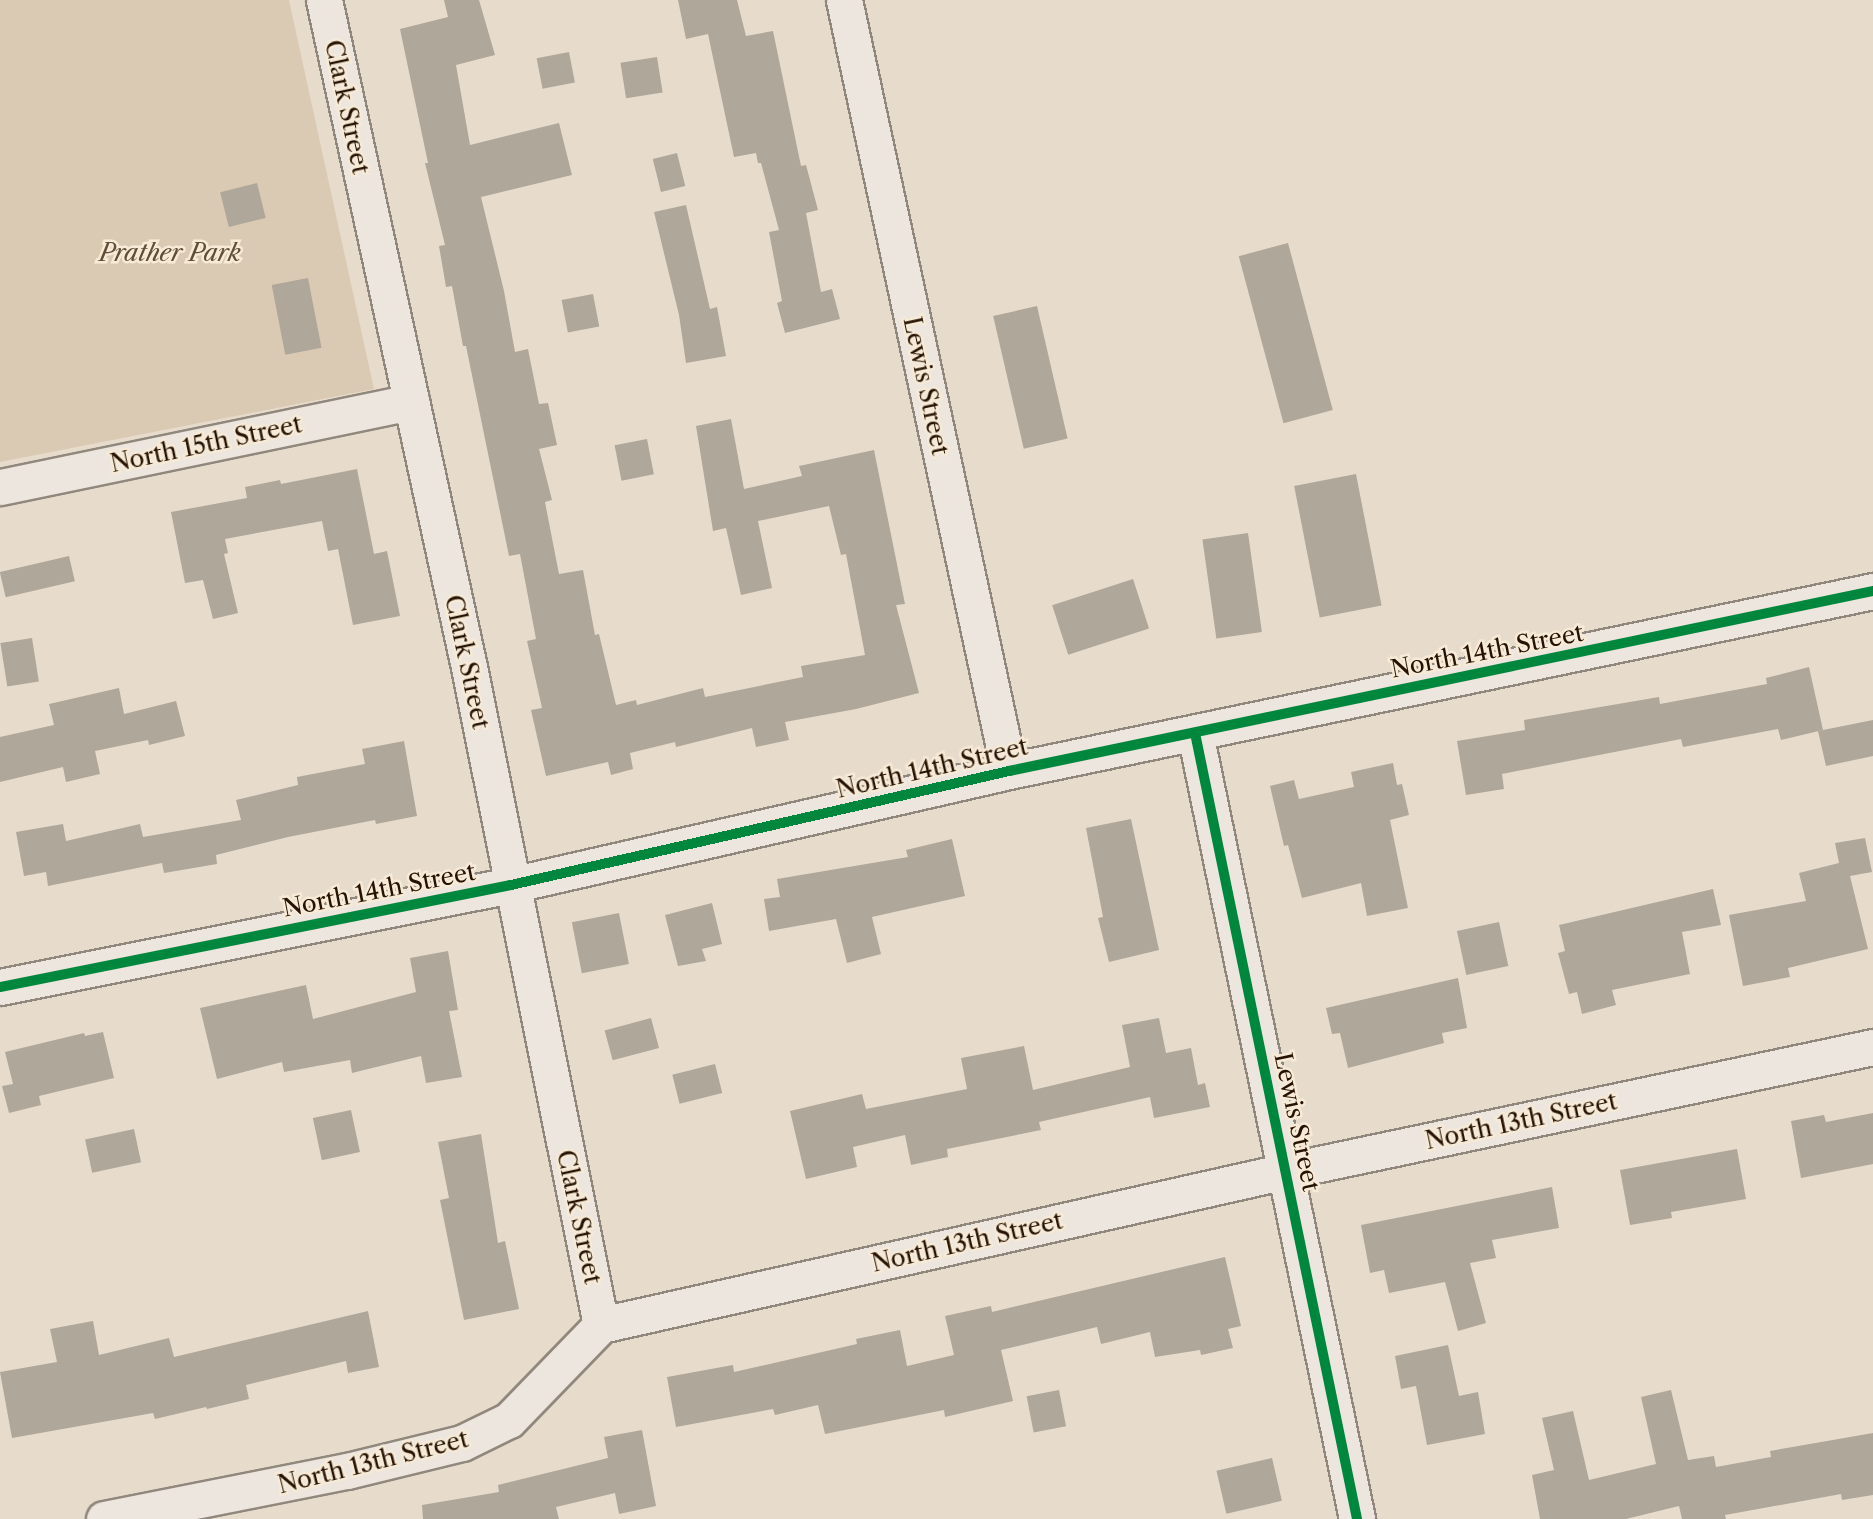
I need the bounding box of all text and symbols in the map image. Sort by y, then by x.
street label: Clark Street [319,37,375,177]
park label: Prather Park [99,239,241,267]
street label: Lewis Street [897,314,955,458]
street label: North 15th Street [108,410,304,478]
street label: Clark Street [439,592,495,732]
street label: North 14th Street [1388,618,1586,684]
street label: North 14th Street [833,732,1031,804]
street label: North 14th Street [280,857,478,923]
street label: Lewis Street [1268,1050,1326,1194]
street label: North 13th Street [1423,1087,1619,1155]
street label: Clark Street [551,1147,607,1287]
street label: North 13th Street [869,1206,1065,1278]
street label: North 13th Street [275,1424,471,1500]

